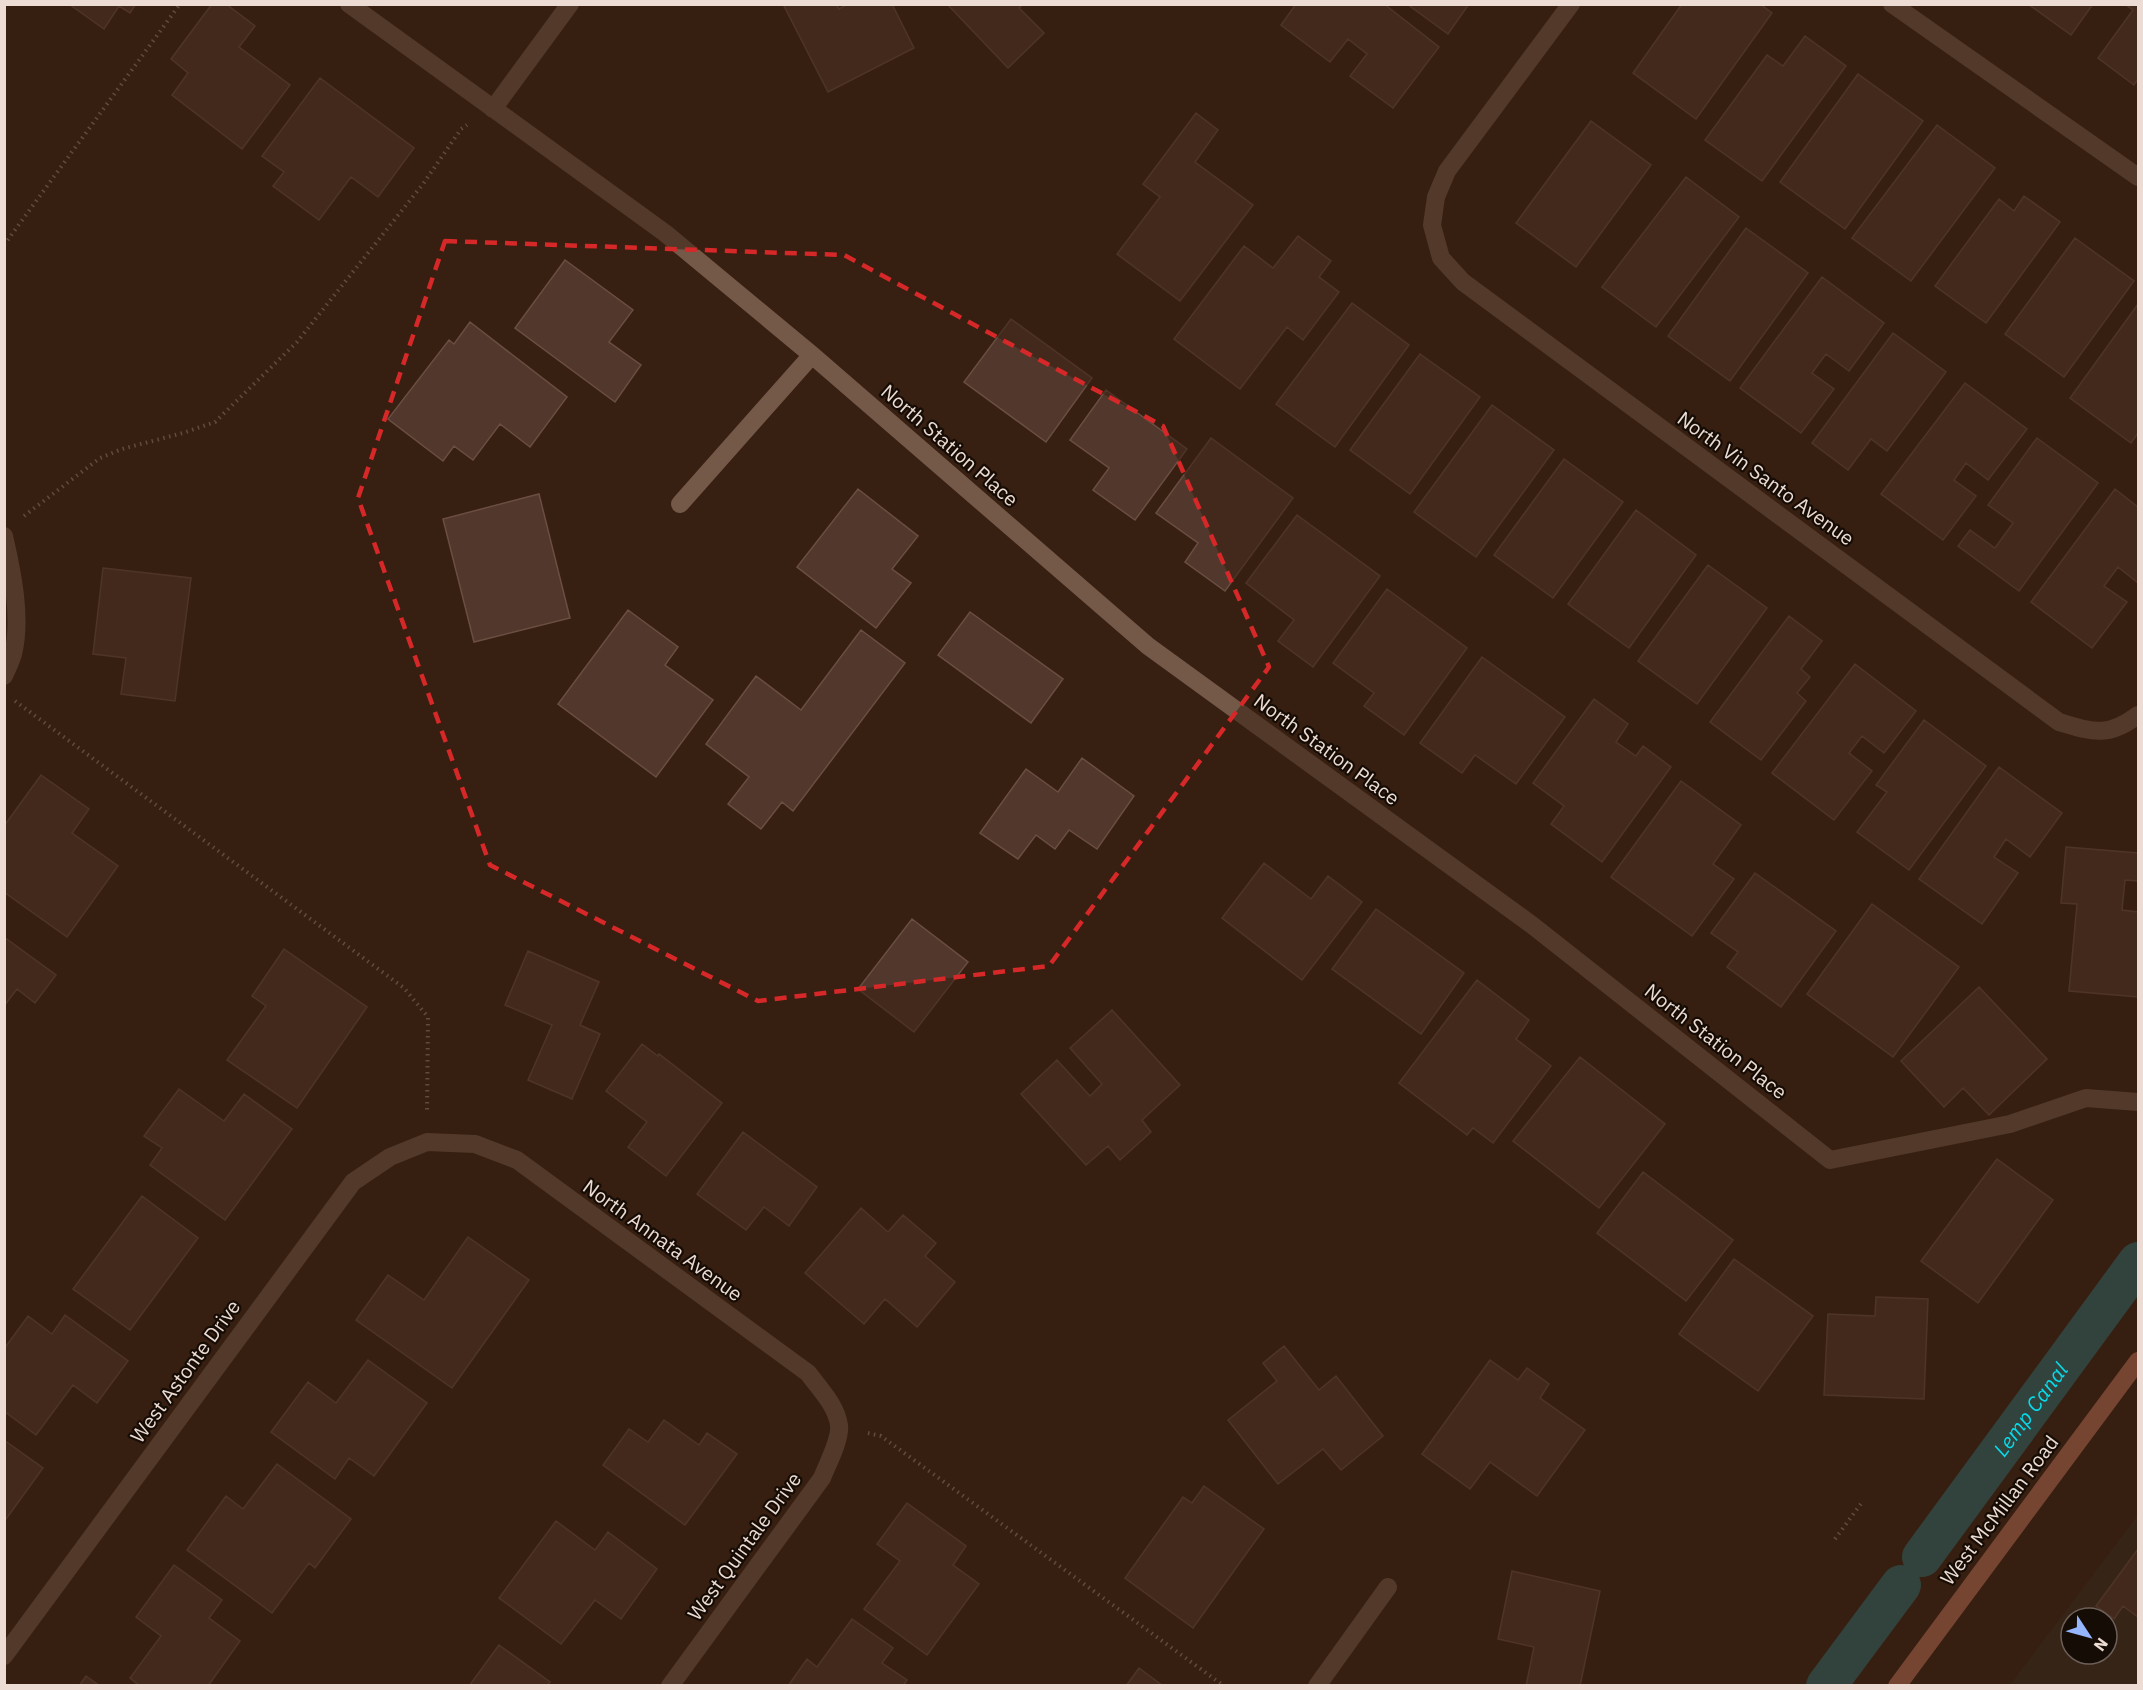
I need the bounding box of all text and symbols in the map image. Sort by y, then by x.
street label: North Station Place [876,378,1024,512]
street label: North Vin Santo Avenue [1672,405,1860,551]
street label: North Station Place [1249,687,1405,811]
street label: North Station Place [1639,977,1793,1105]
street label: North Annata Avenue [578,1173,748,1307]
street label: West Astonte Drive [124,1294,246,1448]
water label: Lemp Canal [1986,1356,2074,1462]
street label: West McMillan Road [1934,1430,2064,1590]
street label: West Quintale Drive [681,1466,807,1626]
north arrow [2059,1606,2119,1666]
text: N [2090,1634,2113,1655]

